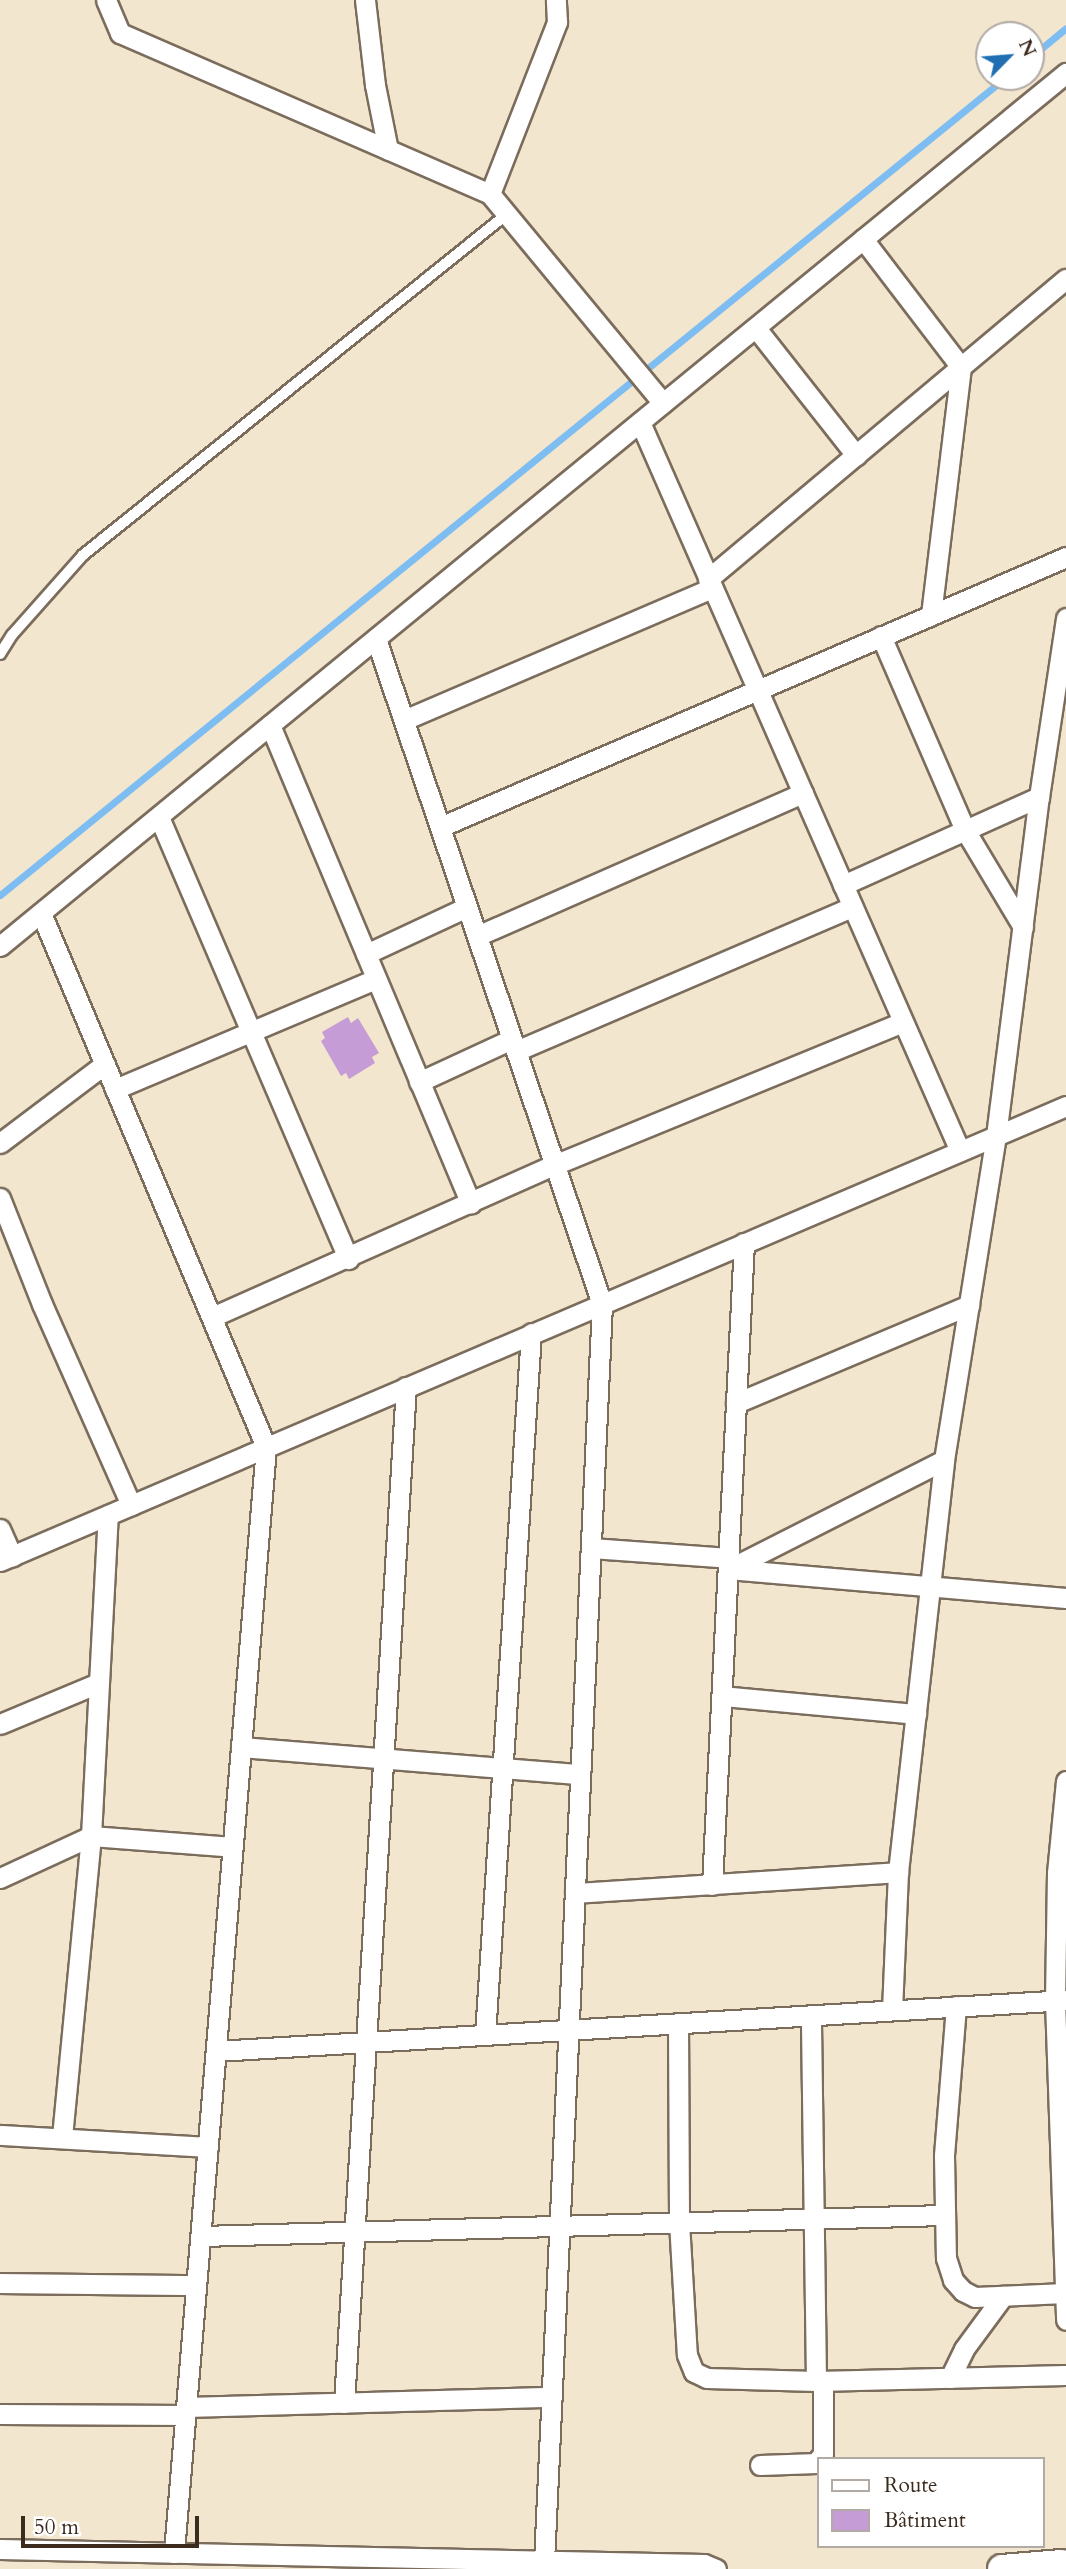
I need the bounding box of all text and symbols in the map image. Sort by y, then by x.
north arrow [975,21,1045,91]
text: N [1012,35,1042,61]
legend [818,2457,1045,2548]
text: Route [884,2471,938,2500]
scale bar [24,2502,203,2546]
text: Bâtiment [884,2506,966,2535]
text: 50 m [34,2513,79,2542]

